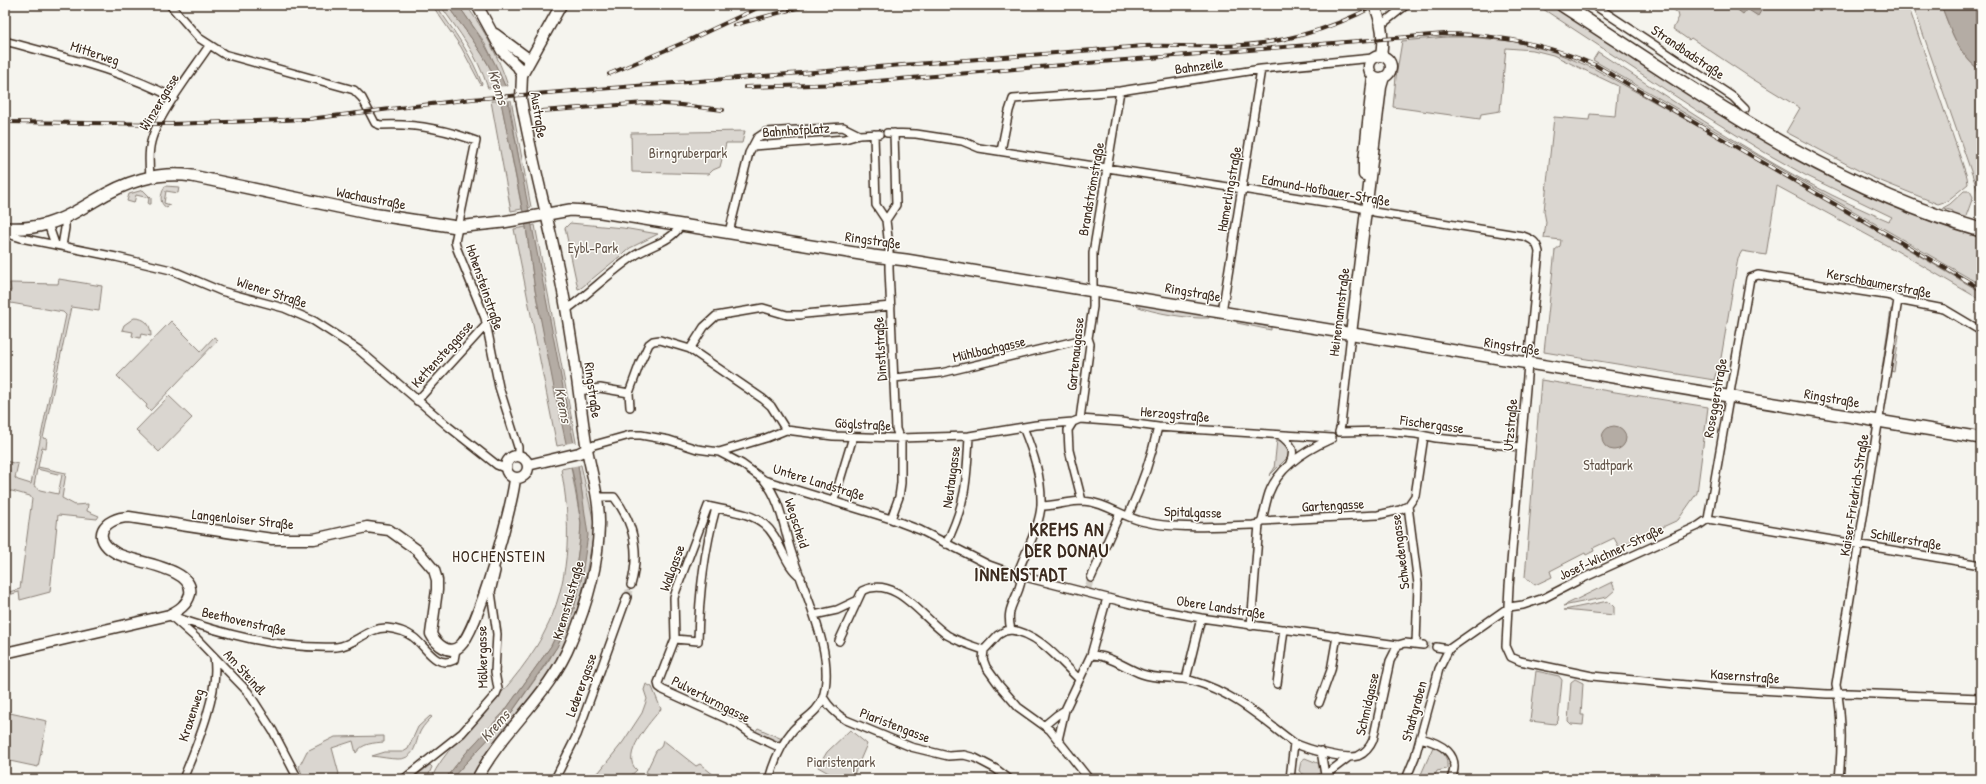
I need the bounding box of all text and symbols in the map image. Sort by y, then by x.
street label: Strandbadstraße [1647,20,1729,84]
street label: Mitterweg [68,36,122,70]
street label: Bahnzeile [1173,53,1225,78]
water label: Krems [483,67,514,108]
street label: Winzergasse [134,69,184,134]
street label: Austraße [525,90,553,140]
street label: Bahnhofplatz [762,118,830,142]
street label: Brandströmstraße [1073,140,1109,237]
park label: Birngruberpark [649,143,727,163]
street label: Hamerlingstraße [1212,145,1246,233]
street label: Edmund-Hofbauer-Straße [1260,169,1392,211]
street label: Wachaustraße [334,181,408,215]
street label: Ringstraße [844,226,903,254]
park label: Eybl-Park [568,238,619,258]
street label: Hohensteinstraße [461,242,509,333]
street label: Kerschbaumerstraße [1825,263,1934,303]
street label: Heinemannstraße [1324,266,1354,357]
street label: Wiener Straße [234,271,310,313]
street label: Ringstraße [1164,277,1223,307]
street label: Kettensteggasse [406,316,478,392]
street label: Dinstlstraße [868,316,892,382]
street label: Gartenaugasse [1061,316,1089,392]
street label: Mühlbachgasse [951,331,1028,367]
street label: Ringstraße [1483,332,1542,360]
street label: Roseggerstraße [1698,356,1732,439]
street label: Ringstraße [579,361,607,420]
street label: Ringstraße [1803,383,1862,413]
water label: Krems [550,385,577,426]
street label: Utzstraße [1498,398,1522,452]
street label: Herzogstraße [1140,401,1211,427]
street label: Fischergasse [1398,409,1466,438]
street label: Göglstraße [834,413,892,435]
street label: Kaiser-Friedrich-Straße [1834,432,1874,557]
street label: Neutaugasse [937,444,965,509]
park label: Stadtpark [1583,455,1633,475]
street label: Untere Landstraße [771,459,868,506]
street label: Gartengasse [1301,493,1365,517]
street label: Wegscheid [780,496,815,551]
street label: Spitalgasse [1164,501,1223,523]
street label: Langenloiser Straße [191,504,295,534]
street label: Schwedengasse [1385,513,1415,591]
district label: KREMS AN DER DONAU [1025,517,1109,563]
street label: Josef-Wichner-Straße [1555,519,1667,585]
street label: Schillerstraße [1869,523,1944,555]
street label: Wallgasse [654,542,690,594]
district label: HOCHENSTEIN [452,545,546,567]
street label: Kremstalstraße [547,558,589,642]
district label: INNENSTADT [974,562,1068,587]
street label: Obere Landstraße [1175,590,1267,624]
street label: Beethovenstraße [200,602,289,641]
street label: Mölkergasse [471,625,493,688]
street label: Am Steindl [220,645,271,699]
street label: Lederergasse [560,650,602,720]
street label: Kasernstraße [1710,664,1781,688]
street label: Schmidgasse [1350,670,1384,737]
street label: Pulverturmgasse [668,671,754,728]
street label: Stadtgraben [1396,679,1432,743]
street label: Kraxenweg [173,686,209,744]
street label: Piaristengasse [857,702,934,748]
water label: Krems [475,704,515,746]
park label: Piaristenpark [807,752,876,772]

